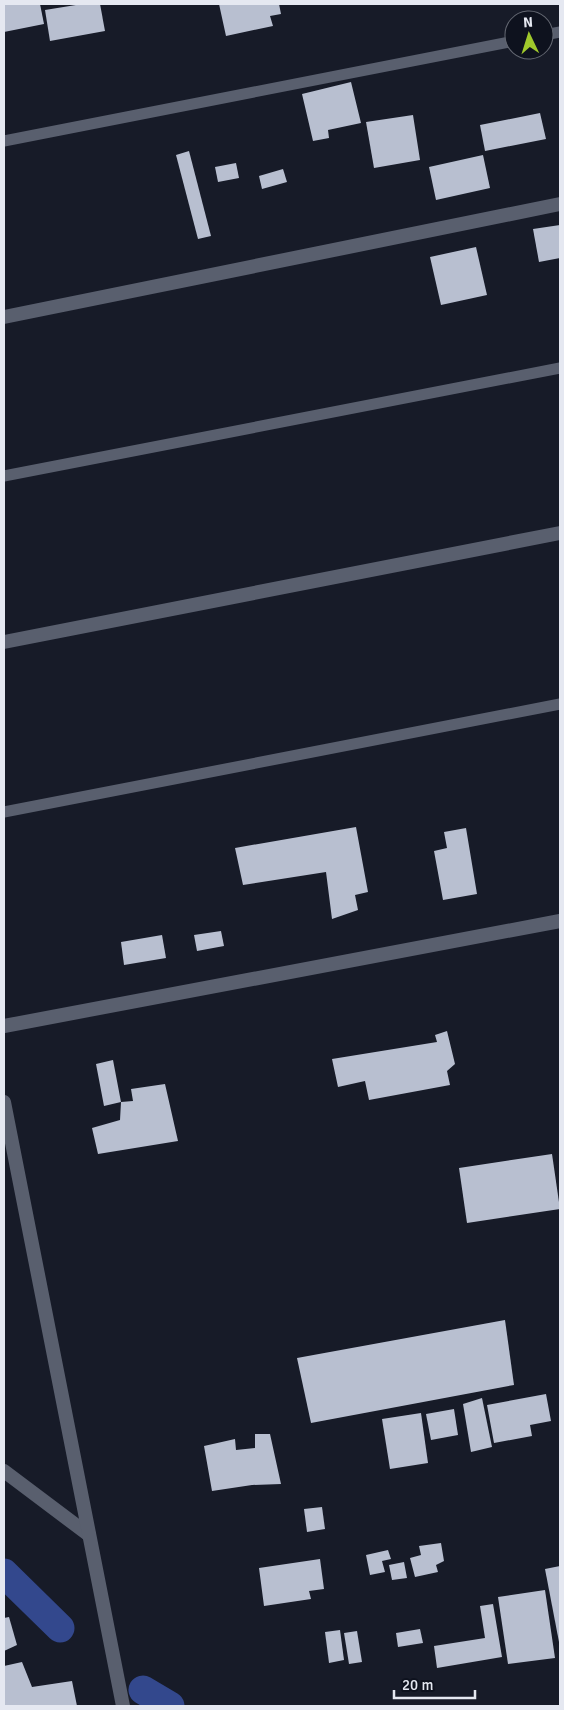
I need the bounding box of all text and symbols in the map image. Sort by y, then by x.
north arrow [504,10,554,60]
text: N [523,14,534,31]
scale bar [394,1668,475,1700]
text: 20 m [402,1676,433,1694]

